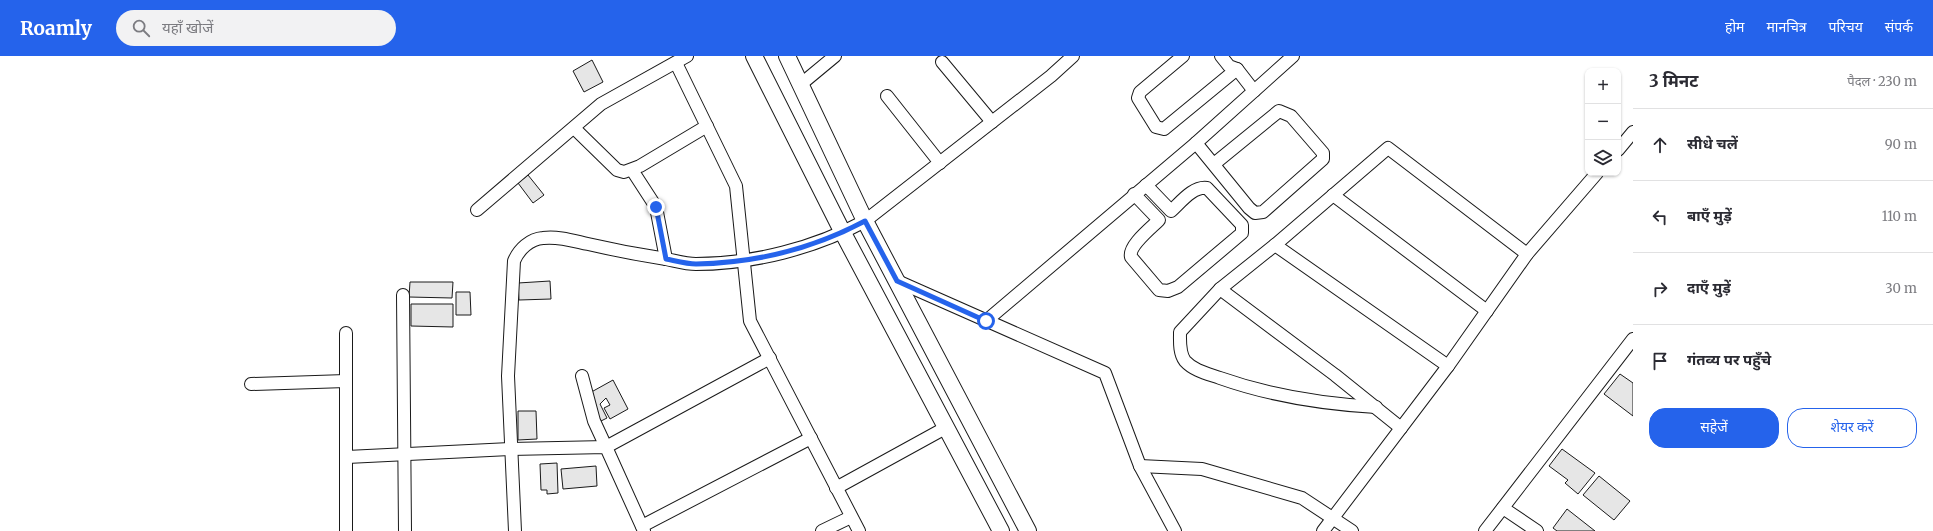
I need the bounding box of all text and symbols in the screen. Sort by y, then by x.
search box [116,10,396,46]
text: Roamly [20,16,92,40]
icon: search [130,17,152,39]
text: यहाँ खोजें [162,18,213,37]
text: होम [1725,18,1744,36]
text: मानचित्र [1766,18,1807,36]
text: परिचय [1829,18,1863,36]
text: संपर्क [1885,18,1913,36]
map controls [1585,68,1621,176]
button: + [1585,68,1621,104]
text: 3 मिनट [1649,70,1698,92]
text: पैदल · 230 m [1847,73,1917,90]
button: − [1585,104,1621,140]
icon: ahead [1649,134,1671,156]
text: सीधे चलें [1687,134,1738,153]
text: 90 m [1885,136,1917,153]
button: layers [1585,140,1621,176]
route end [647,198,665,216]
icon: left [1649,206,1671,228]
text: बाएँ मुड़ें [1687,206,1732,225]
text: 110 m [1882,208,1917,225]
icon: right [1649,278,1671,300]
text: दाएँ मुड़ें [1687,278,1731,297]
text: 30 m [1885,280,1917,297]
route start [977,312,995,330]
icon: arrive [1649,350,1671,372]
text: गंतव्य पर पहुँचे [1687,350,1771,369]
button: सहेजें [1649,408,1779,448]
button: शेयर करें [1787,408,1917,448]

